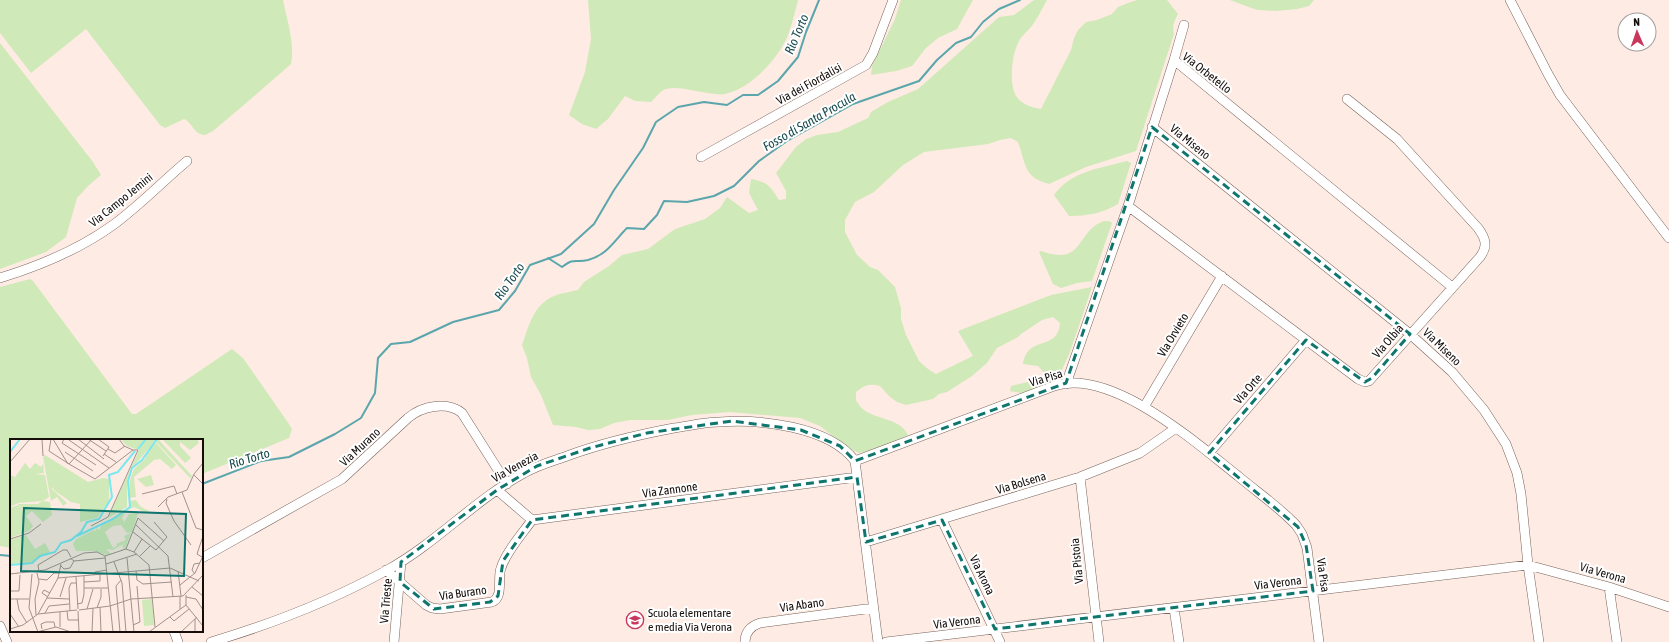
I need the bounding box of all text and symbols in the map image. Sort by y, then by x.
water label: Rio Torto [781,12,812,56]
north arrow [1617,12,1657,52]
text: N [1633,16,1640,28]
street label: Via Orbetello [1180,50,1235,97]
street label: Via dei Fiordalisi [774,60,844,108]
water label: Fosso di Santa Procula [760,89,858,154]
street label: Via Miseno [1167,122,1213,163]
street label: Via Campo Jemini [86,170,156,230]
water label: Rio Torto [491,260,528,303]
street label: Via Orvieto [1154,310,1192,359]
street label: Via Olbia [1370,321,1406,361]
street label: Via Miseno [1420,325,1464,369]
street label: Via Pisa [1028,366,1064,390]
street label: Via Orte [1231,371,1265,407]
street label: Via Murano [337,425,383,469]
inset map [10,439,203,632]
water label: Rio Torto [227,445,271,472]
street label: Via Venezia [489,449,541,485]
street label: Via Bolsena [994,469,1048,497]
street label: Via Zannone [642,479,698,501]
street label: Via Pistoia [1068,537,1086,585]
street label: Via Arona [966,553,998,597]
street label: Via Pisa [1314,557,1332,593]
street label: Via Verona [1578,560,1628,586]
street label: Via Verona [1254,573,1302,593]
street label: Via Trieste [377,578,395,624]
street label: Via Burano [438,583,488,603]
street label: Via Abano [779,595,825,615]
place label: Scuola elementare e media Via Verona [648,606,732,634]
school or university icon: Scuola elementare e media Via Verona [625,610,645,630]
street label: Via Verona [933,612,981,632]

